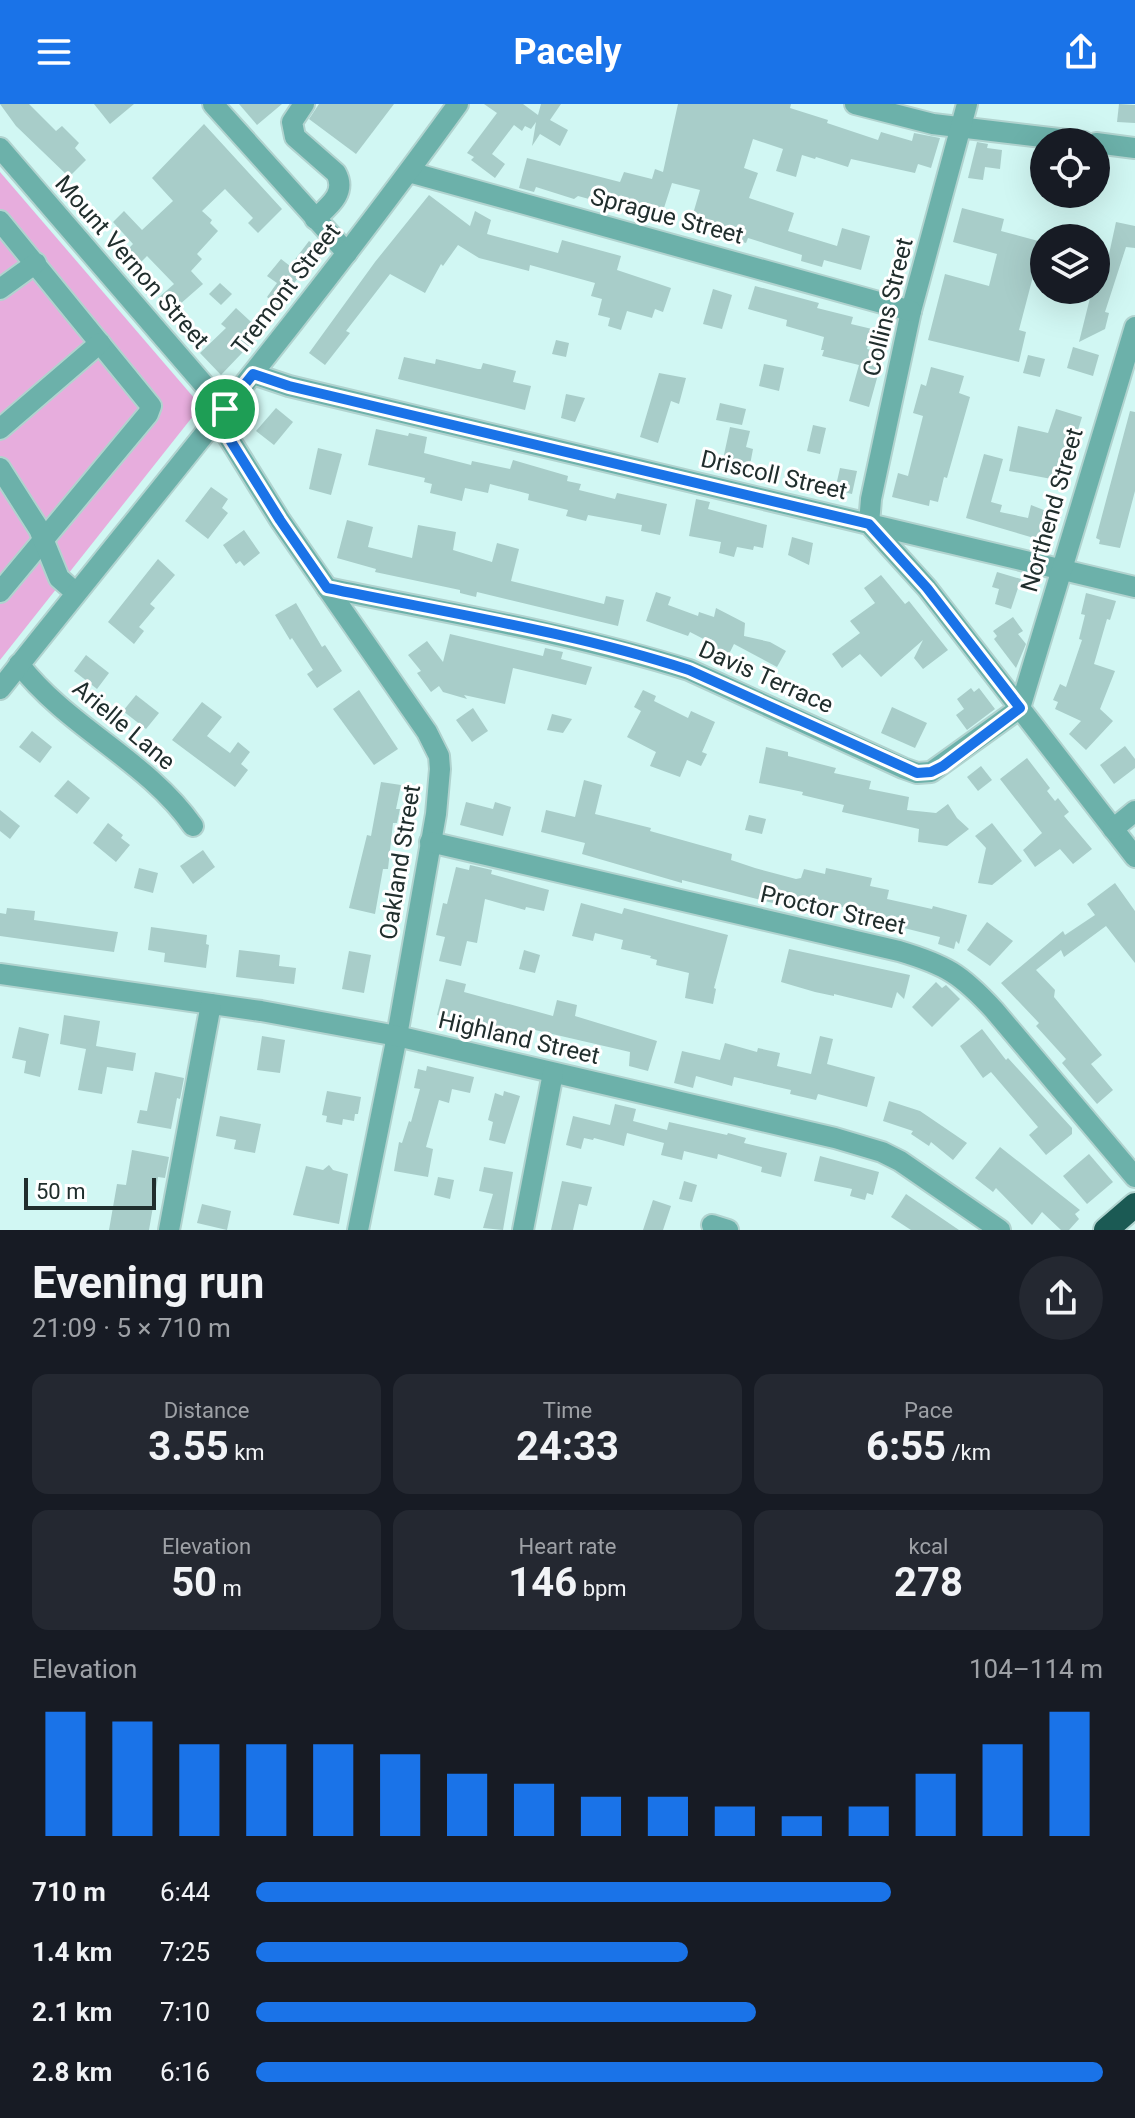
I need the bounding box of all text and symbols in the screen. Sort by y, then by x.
icon: menu [32,30,76,74]
icon: share [1059,30,1103,74]
text: Pacely [513,31,622,73]
map controls [1030,128,1110,304]
button: locate [1030,128,1110,208]
street label: Mount Vernon Street [49,170,215,354]
street label: Sprague Street [587,182,747,250]
street label: Tremont Street [226,218,346,360]
button: layers [1030,224,1110,304]
street label: Collins Street [857,235,919,379]
pin [191,375,259,443]
icon: arrive [203,387,247,431]
street label: Northend Street [1015,425,1089,595]
street label: Driscoll Street [698,445,850,505]
street label: Davis Terrace [695,635,837,719]
street label: Arielle Lane [67,674,181,776]
street label: Oakland Street [374,782,426,942]
street label: Proctor Street [758,880,908,940]
street label: Highland Street [436,1006,602,1070]
scale bar [24,1174,156,1210]
text: 50 m [36,1179,85,1204]
button: share [1019,1256,1103,1340]
text: Evening run [32,1257,264,1309]
text: 21:09 · 5 × 710 m [32,1313,231,1343]
text: Distance [164,1398,249,1423]
text: Time [543,1398,592,1423]
text: Pace [904,1398,953,1423]
text: 3.55 [148,1423,229,1470]
text: 24:33 [516,1423,619,1470]
text: 6:55 [866,1423,946,1470]
text: km [229,1440,265,1465]
text: /km [946,1440,991,1465]
text: Elevation [162,1534,251,1559]
text: Heart rate [519,1534,616,1559]
text: kcal [909,1534,948,1559]
text: 50 [171,1559,217,1606]
text: 146 [508,1559,577,1606]
text: 278 [894,1559,963,1606]
text: m [217,1576,242,1601]
text: bpm [577,1576,627,1601]
text: Elevation [32,1654,137,1684]
text: 104–114 m [969,1654,1103,1684]
text: 710 m [32,1877,106,1907]
text: 6:44 [160,1877,210,1907]
text: 1.4 km [32,1937,112,1967]
text: 7:25 [160,1937,210,1967]
text: 2.1 km [32,1997,112,2027]
text: 7:10 [160,1997,210,2027]
text: 2.8 km [32,2057,112,2087]
text: 6:16 [160,2057,210,2087]

